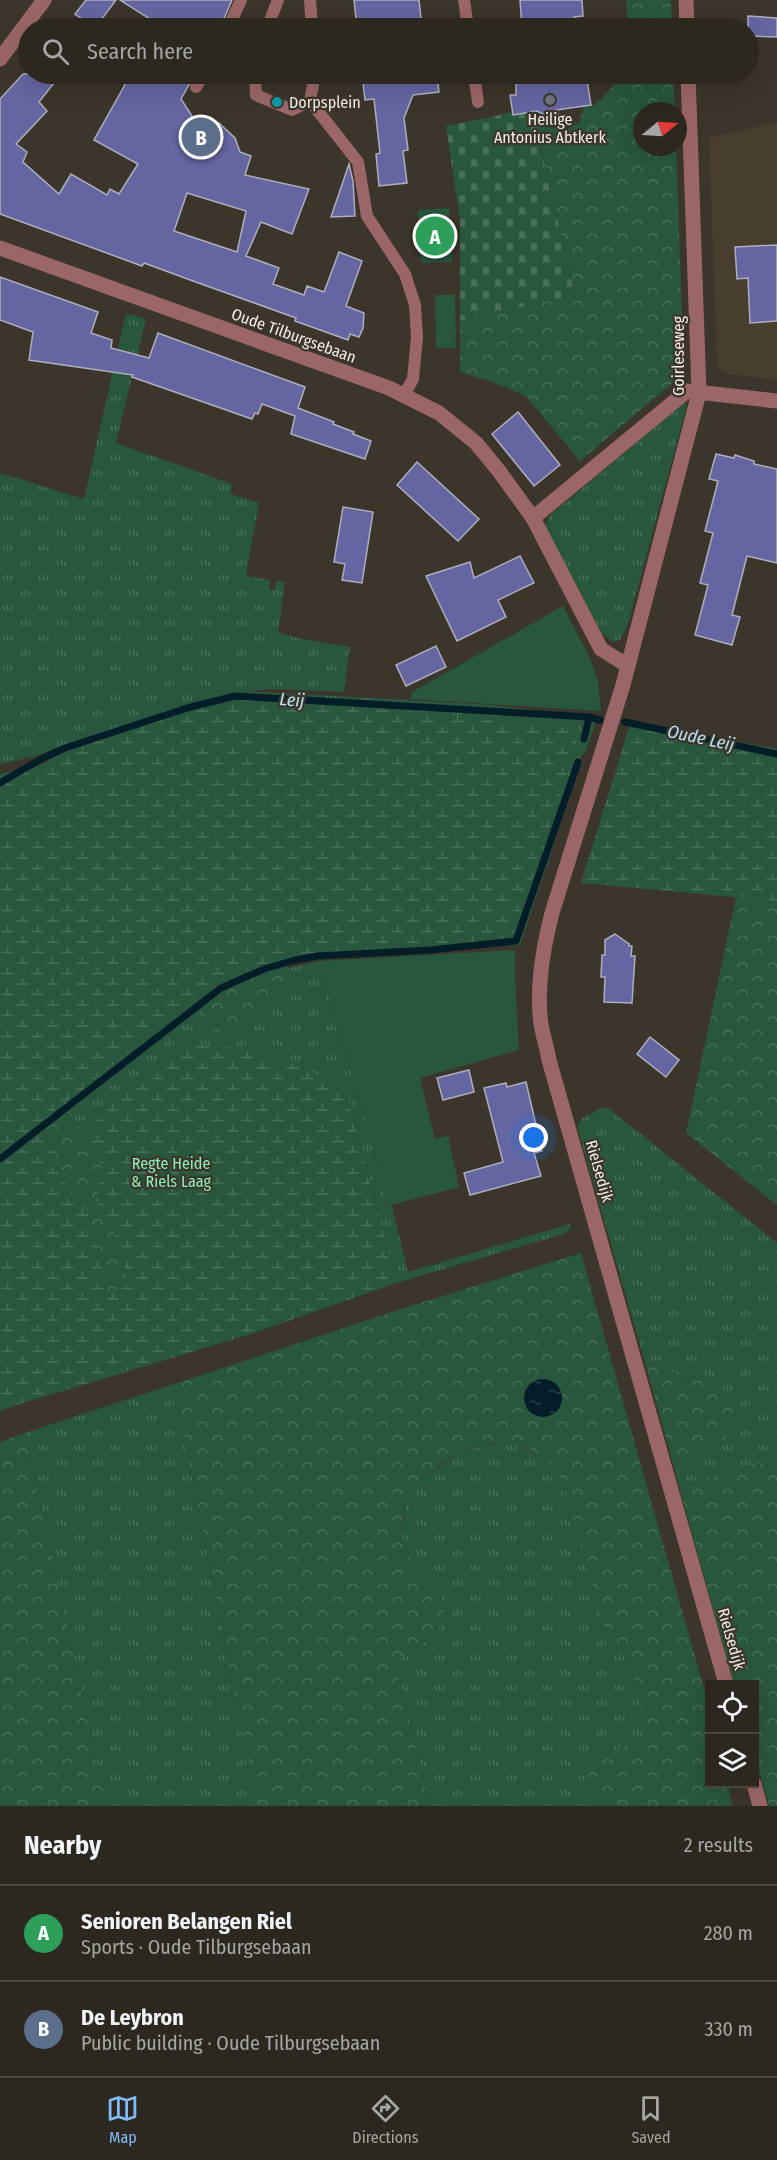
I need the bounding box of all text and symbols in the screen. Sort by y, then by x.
search box [18,18,759,84]
icon: search [39,35,72,68]
text: Search here [87,38,193,65]
place label: Dorpsplein [289,93,361,112]
marker: Heilige Antonius Abtkerk [543,93,557,107]
marker: Dorpsplein [270,95,284,109]
north arrow [633,102,687,156]
place label: Heilige Antonius Abtkerk [494,110,607,147]
pin: B [182,114,220,160]
pin: A [416,214,454,258]
street label: Oude Tilburgsebaan [229,304,359,367]
street label: Goirleseweg [669,316,688,396]
water label: Leij [279,688,306,712]
water label: Oude Leij [665,720,737,756]
your location [519,1123,548,1152]
street label: Rielsedijk [582,1138,618,1205]
park label: Regte Heide & Riels Laag [131,1154,211,1191]
street label: Rielsedijk [714,1606,750,1673]
map controls [705,1680,759,1788]
button: locate [705,1680,759,1734]
button: layers [705,1734,759,1788]
text: Nearby [24,1830,101,1861]
text: 2 results [684,1833,753,1857]
text: Senioren Belangen Riel [81,1908,292,1935]
text: A [38,1921,49,1945]
text: 280 m [704,1921,753,1945]
text: Sports · Oude Tilburgsebaan [81,1935,312,1959]
text: De Leybron [81,2004,184,2031]
text: B [38,2017,49,2041]
text: 330 m [704,2017,753,2041]
text: Public building · Oude Tilburgsebaan [81,2031,380,2055]
tab: Map [106,2092,139,2147]
tab: Directions [352,2092,419,2147]
tab: Saved [631,2092,671,2147]

